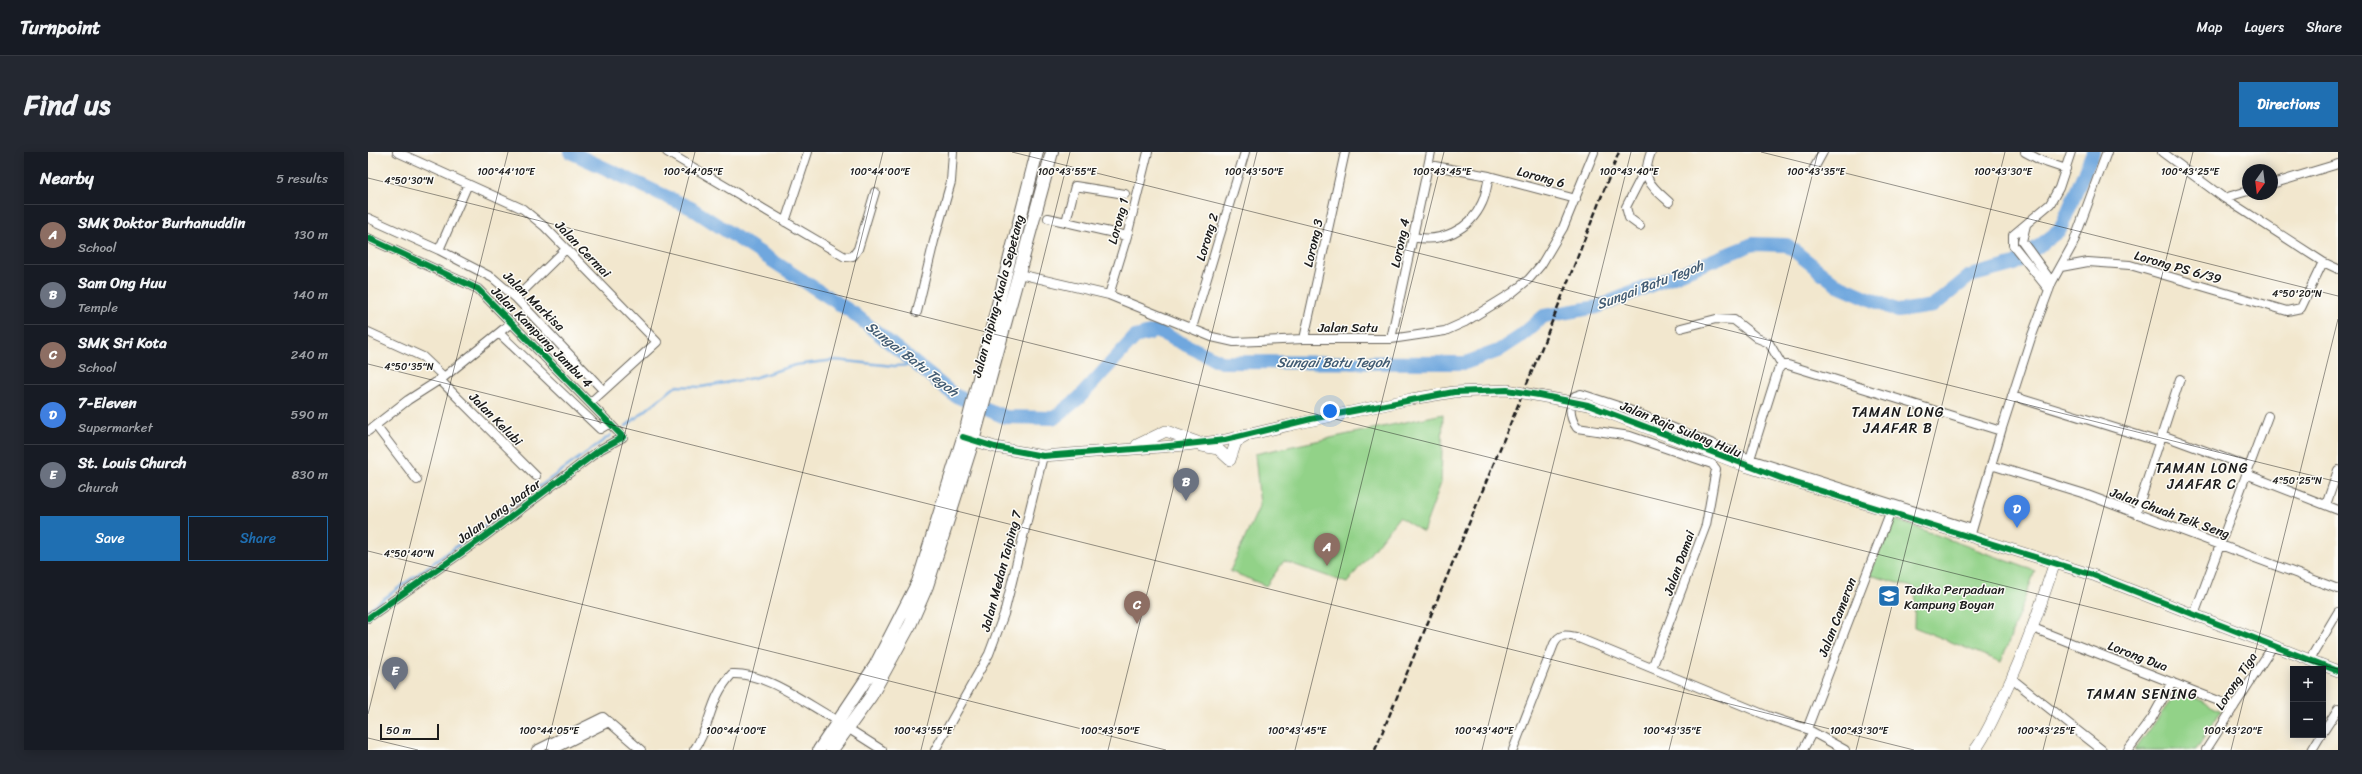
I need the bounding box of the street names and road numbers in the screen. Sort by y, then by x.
street label: Lorong 6 [1514,160,1568,194]
street label: Lorong 1 [1101,195,1135,247]
street label: Lorong 2 [1189,210,1225,264]
street label: Jalan Taiping-Kuala Sepetang [965,211,1031,381]
street label: Jalan Cermai [549,214,617,284]
street label: Lorong 4 [1384,216,1416,270]
street label: Lorong 3 [1296,217,1330,269]
street label: Lorong PS 6/39 [2132,244,2224,290]
street label: Jalan Markisa [497,265,571,337]
street label: Jalan Kampung Jambu 4 [485,280,598,393]
street label: Jalan Satu [1317,316,1378,339]
street label: Jalan Kelubi [463,386,529,452]
street label: Jalan Raja Sulong Hulu [1616,394,1745,464]
street label: Jalan Long Jaafar [451,472,546,550]
street label: Jalan Chuah Teik Seng [2106,480,2234,546]
street label: Jalan Medan Taiping 7 [973,506,1029,635]
street label: Jalan Damai [1656,527,1702,600]
street label: Jalan Cameron [1811,574,1863,661]
street label: Lorong Dua [2105,634,2172,678]
street label: Lorong Tiga [2209,647,2264,715]

